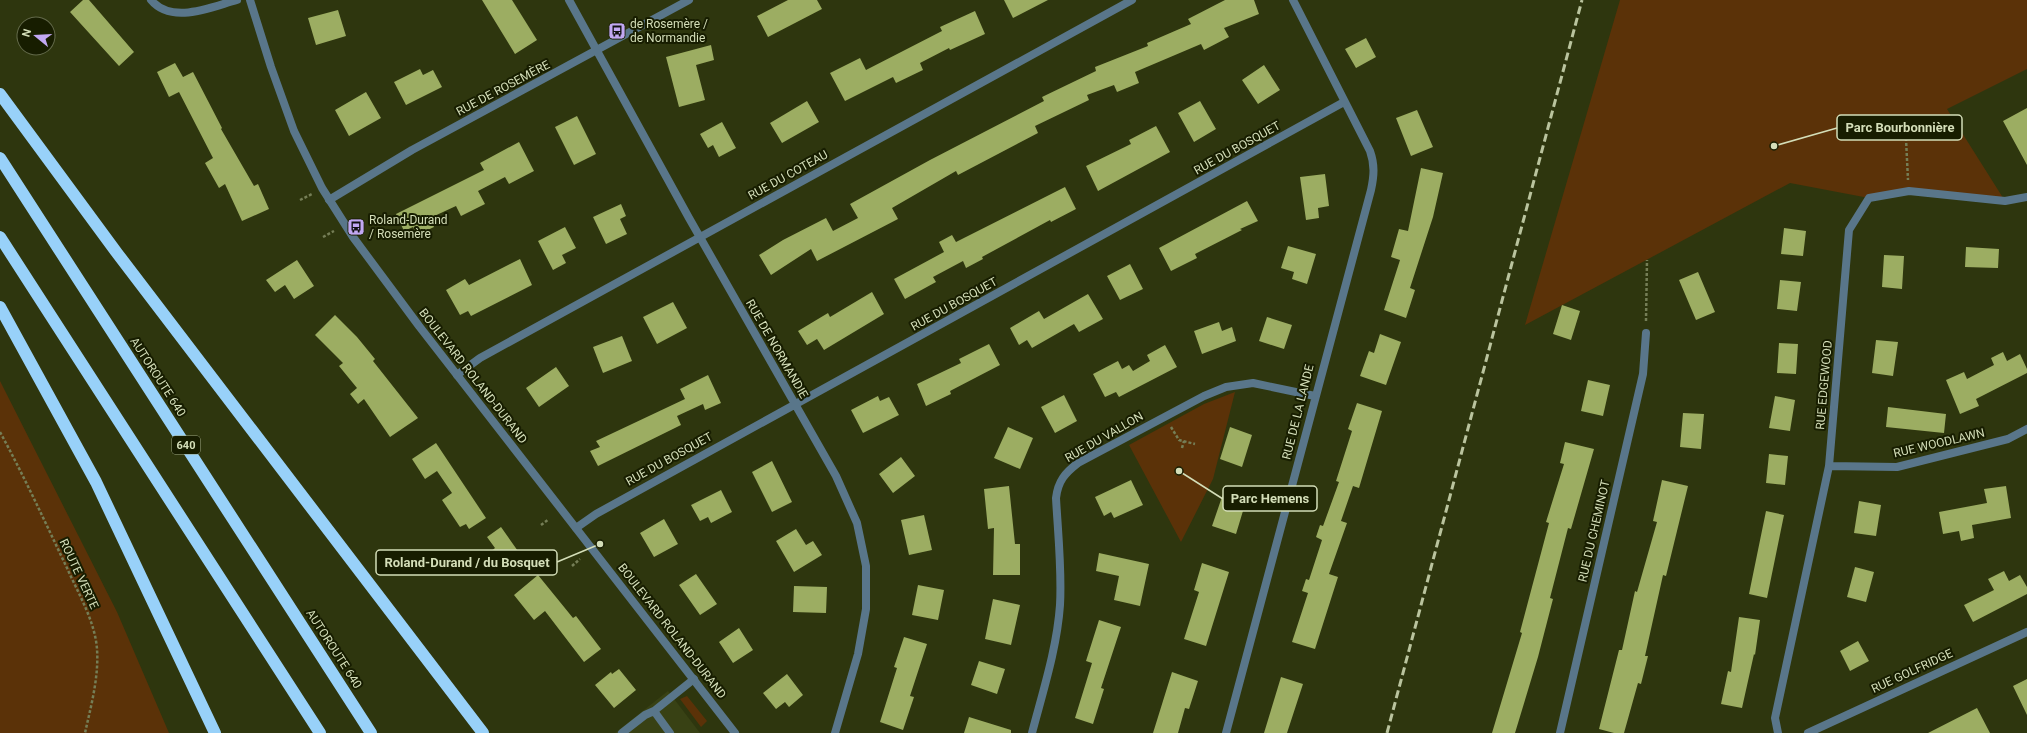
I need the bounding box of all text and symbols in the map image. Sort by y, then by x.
north arrow [16,16,56,56]
place label: de Rosemère / de Normandie [630,17,708,45]
bus stop icon: de Rosemère / de Normandie [607,21,627,41]
text: N [20,27,34,39]
street label: RUE DE ROSEMÈRE [453,57,552,119]
callout: Parc Bourbonnière [1837,115,1962,140]
street label: RUE DU BOSQUET [1191,118,1283,178]
text: Parc Bourbonnière [1846,120,1954,135]
street label: RUE DU COTEAU [746,147,830,203]
place label: Roland-Durand / Rosemère [369,213,448,241]
bus stop icon: Roland-Durand / Rosemère [346,217,366,237]
street label: RUE DU BOSQUET [908,274,1000,334]
street label: RUE DE NORMANDIE [743,297,811,401]
street label: BOULEVARD ROLAND-DURAND [416,306,530,446]
street label: AUTOROUTE 640 [127,335,189,419]
street label: RUE EDGEWOOD [1813,340,1835,430]
street label: RUE DE LA LANDE [1279,363,1317,461]
street label: RUE DU VALLON [1062,409,1146,465]
street label: RUE WOODLAWN [1892,426,1986,460]
street label: RUE DU BOSQUET [623,429,715,489]
road number: 640 [172,436,200,454]
street label: RUE DU CHEMINOT [1575,479,1613,583]
callout: Parc Hemens [1223,486,1317,511]
text: Parc Hemens [1231,491,1309,506]
street label: ROUTE VERTE [57,537,101,611]
callout: Roland-Durand / du Bosquet [376,550,557,575]
text: Roland-Durand / du Bosquet [384,555,550,570]
street label: BOULEVARD ROLAND-DURAND [615,561,729,701]
street label: AUTOROUTE 640 [303,607,365,691]
street label: RUE GOLFRIDGE [1869,646,1955,696]

